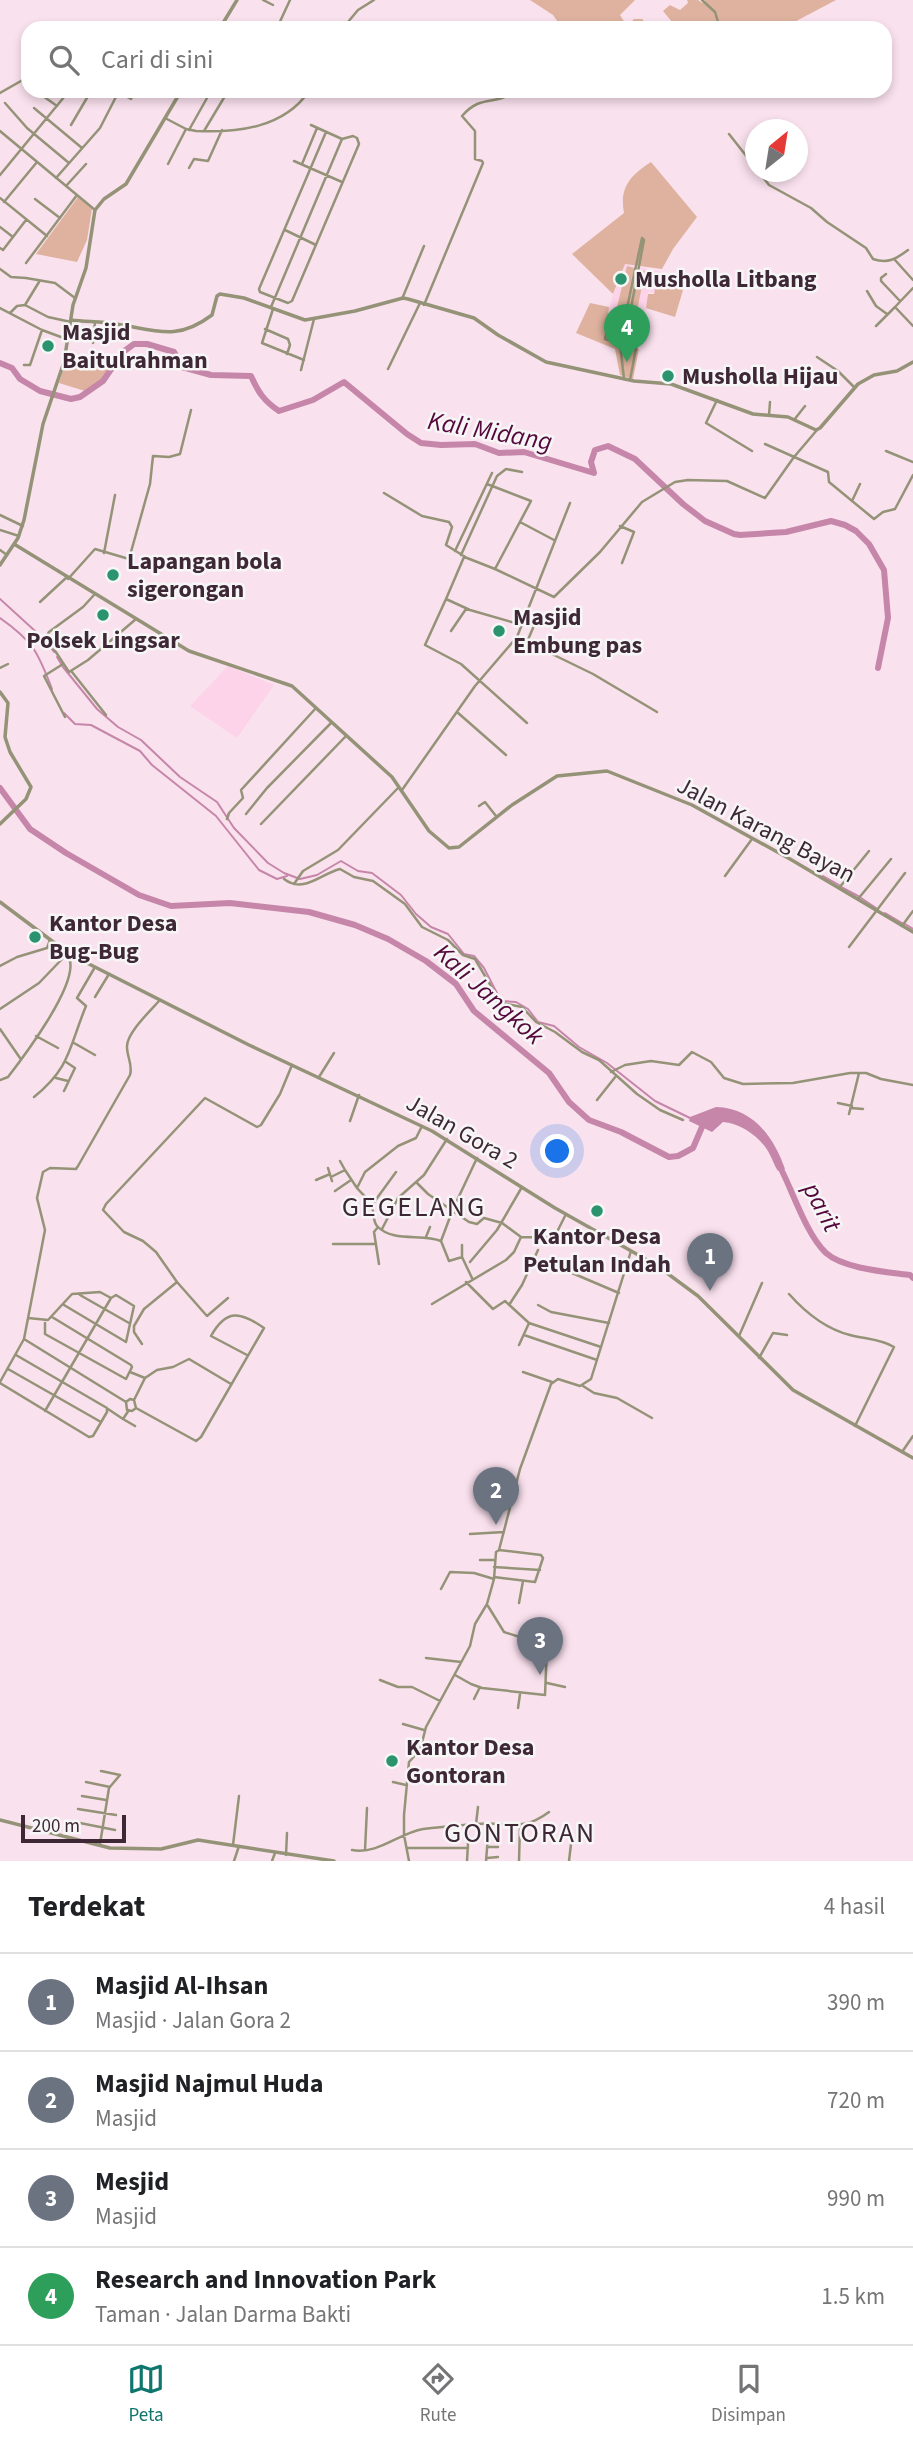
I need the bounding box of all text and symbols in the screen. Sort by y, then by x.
search box [21,21,892,98]
icon: search [45,41,83,79]
text: Cari di sini [101,41,214,78]
north arrow [745,119,808,182]
place label: Musholla Litbang [635,262,817,297]
marker: Musholla Litbang [613,271,629,287]
pin: 4 [604,304,650,362]
place label: Masjid Baitulrahman [62,315,208,378]
marker: Masjid Baitulrahman [40,338,56,354]
place label: Musholla Hijau [682,359,839,394]
marker: Musholla Hijau [660,368,676,384]
water label: Kali Midang [425,402,555,460]
place label: Lapangan bola sigerongan [127,544,282,607]
marker: Lapangan bola sigerongan [105,567,121,583]
place label: Masjid Embung pas [513,600,642,663]
marker: Polsek Lingsar [95,607,111,623]
place label: Polsek Lingsar [26,623,180,658]
marker: Masjid Embung pas [491,623,507,639]
street label: Jalan Karang Bayan [670,768,862,892]
place label: Kantor Desa Bug-Bug [49,906,178,969]
marker: Kantor Desa Bug-Bug [27,929,43,945]
water label: Kali Jangkok [426,934,553,1054]
street label: Jalan Gora 2 [399,1086,525,1178]
your location [540,1134,574,1168]
water label: parit [793,1175,851,1239]
district label: GEGELANG [342,1187,486,1227]
marker: Kantor Desa Petulan Indah [589,1203,605,1219]
place label: Kantor Desa Petulan Indah [523,1219,671,1282]
pin: 1 [687,1233,733,1291]
pin: 2 [473,1467,519,1525]
pin: 3 [517,1617,563,1675]
place label: Kantor Desa Gontoran [406,1730,535,1793]
marker: Kantor Desa Gontoran [384,1753,400,1769]
scale bar [21,1812,126,1844]
text: 200 m [32,1813,80,1840]
district label: GONTORAN [444,1813,596,1853]
text: Terdekat [28,1885,145,1928]
text: 4 hasil [824,1890,885,1923]
text: Masjid Al-Ihsan [95,1967,268,2004]
text: 1 [45,1986,57,2019]
text: 390 m [827,1986,885,2019]
text: Masjid · Jalan Gora 2 [95,2004,291,2037]
text: Masjid Najmul Huda [95,2065,323,2102]
text: 2 [45,2084,57,2117]
text: 720 m [827,2084,885,2117]
text: Masjid [95,2102,157,2135]
text: Mesjid [95,2163,169,2200]
text: 3 [45,2182,57,2215]
text: 990 m [827,2182,885,2215]
text: Masjid [95,2200,157,2233]
text: Research and Innovation Park [95,2261,436,2298]
text: 4 [45,2280,57,2313]
text: 1.5 km [821,2280,885,2313]
text: Taman · Jalan Darma Bakti [95,2298,351,2331]
tab: Peta [127,2360,165,2429]
tab: Rute [419,2360,457,2429]
tab: Disimpan [711,2360,786,2429]

